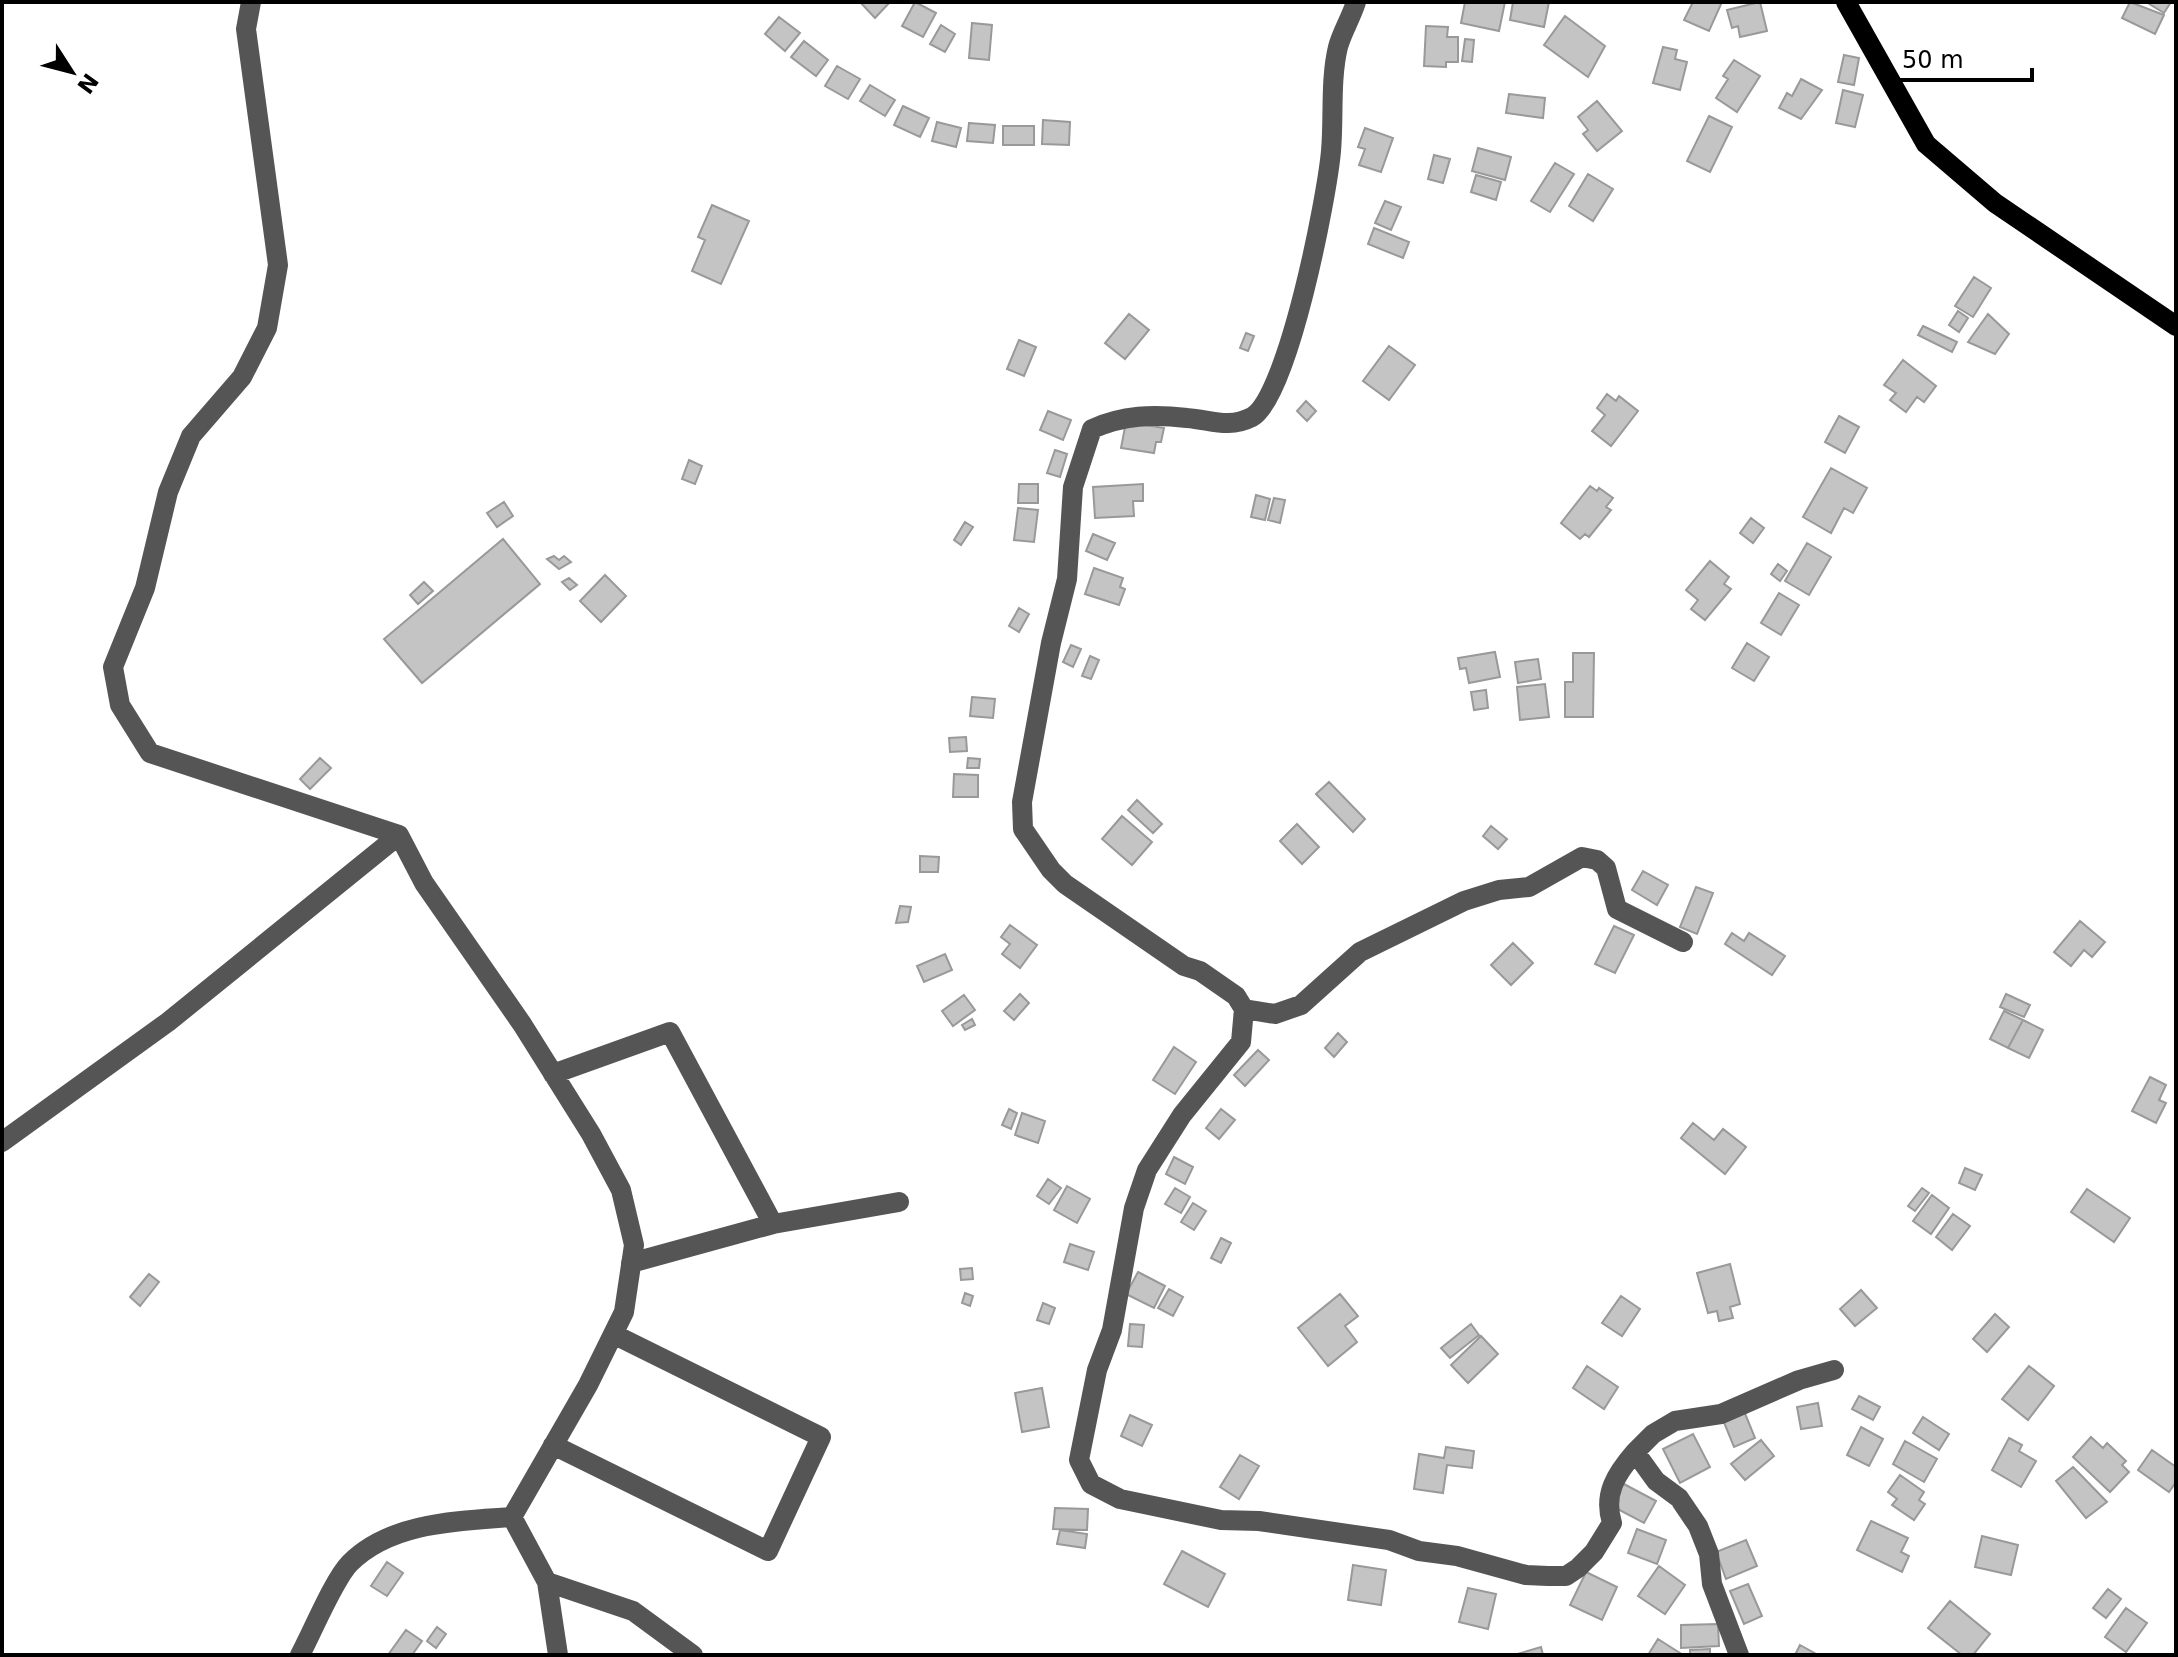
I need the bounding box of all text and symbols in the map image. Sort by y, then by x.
north arrow [32,32,112,112]
scale bar [1890,32,2032,82]
text: 50 m [1902,46,1964,74]
text: N [72,69,103,98]

